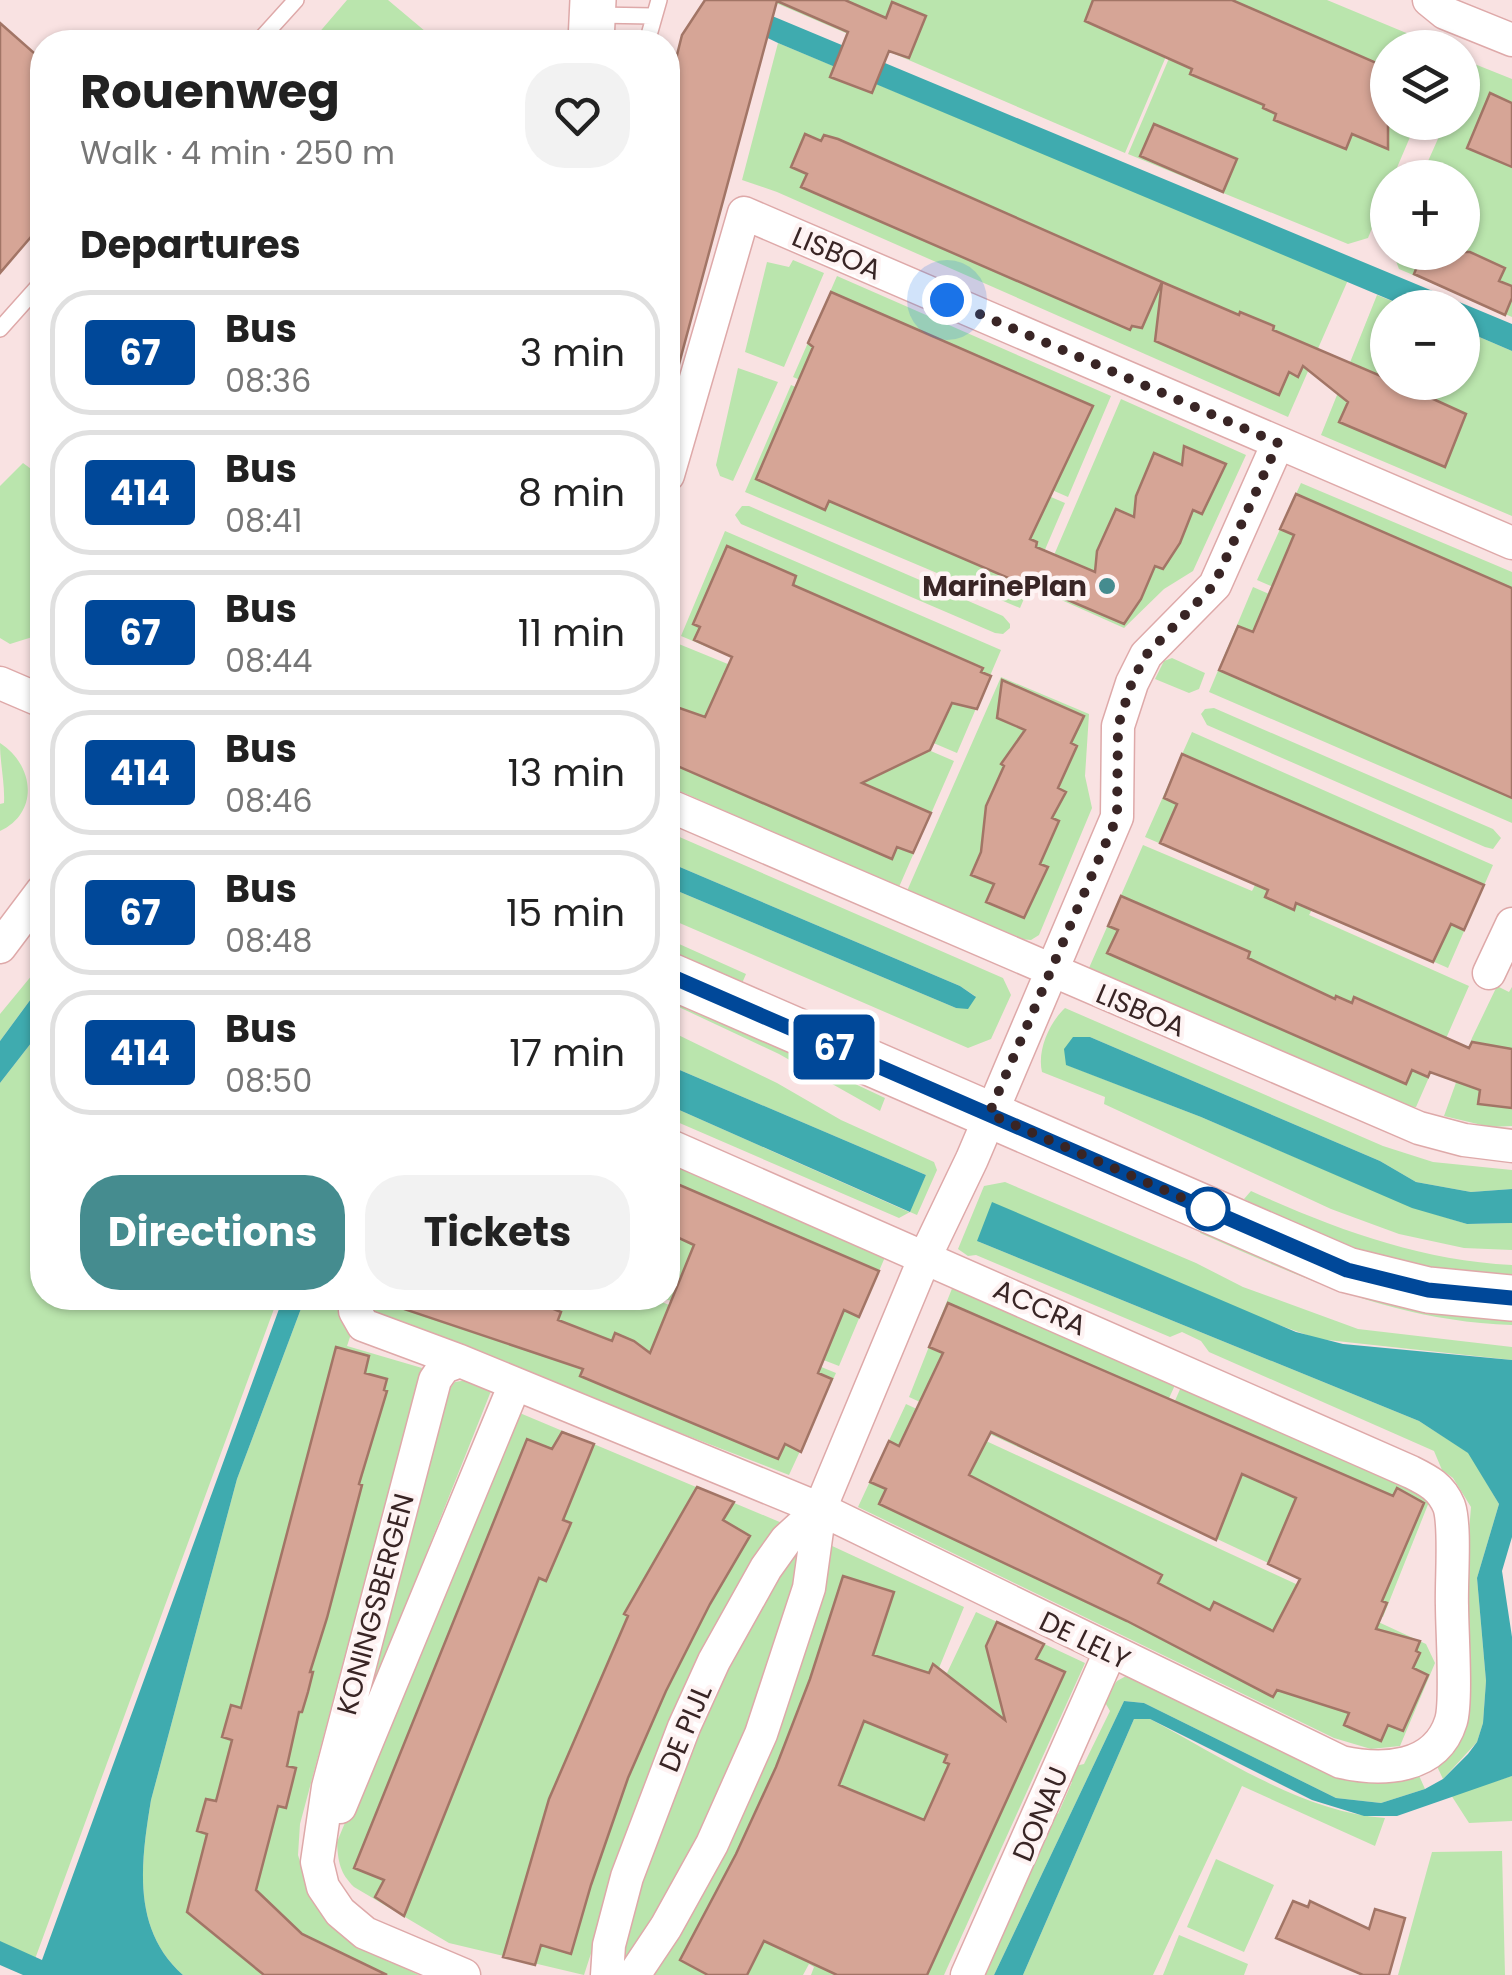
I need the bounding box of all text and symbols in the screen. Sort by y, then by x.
map controls [1370,30,1480,400]
button: layers [1370,30,1480,140]
text: Rouenweg [80,58,340,125]
button: heart [525,63,630,168]
text: Walk · 4 min · 250 m [80,130,395,175]
button: + [1370,160,1480,270]
street label: LISBOA [786,217,887,290]
text: Departures [80,218,301,271]
your location [922,275,972,325]
button: − [1370,290,1480,400]
text: Bus [225,302,297,355]
text: 3 min [520,326,625,379]
text: 67 [119,328,161,377]
text: 08:36 [225,358,311,403]
text: Bus [225,442,297,495]
text: 8 min [518,466,625,519]
text: 414 [110,468,170,517]
text: 08:41 [225,498,302,543]
place label: MarinePlan [922,567,1087,606]
marker: MarinePlan [1096,575,1118,597]
text: Bus [225,582,297,635]
text: 11 min [518,606,625,659]
text: 67 [119,608,161,657]
text: 08:44 [225,638,312,683]
text: Bus [225,722,297,775]
text: 13 min [508,746,625,799]
text: 414 [110,748,170,797]
text: 08:46 [225,778,313,823]
text: Bus [225,862,297,915]
text: 15 min [506,886,625,939]
text: 67 [119,888,161,937]
text: 08:48 [225,918,312,963]
street label: LISBOA [1090,974,1191,1047]
text: Bus [225,1002,297,1055]
line badge: 67 [789,1014,879,1080]
text: 67 [813,1023,855,1072]
text: 17 min [509,1026,625,1079]
text: 414 [110,1028,170,1077]
text: 08:50 [225,1058,312,1103]
button: Directions [80,1175,345,1290]
button: Tickets [365,1175,630,1290]
unlabelled marker [1187,1188,1229,1230]
street label: ACCRA [987,1270,1092,1345]
street label: KONINGSBERGEN [327,1489,424,1719]
street label: DE LELY [1033,1602,1137,1679]
street label: DE PIJL [650,1678,721,1778]
street label: DONAU [1003,1761,1078,1868]

